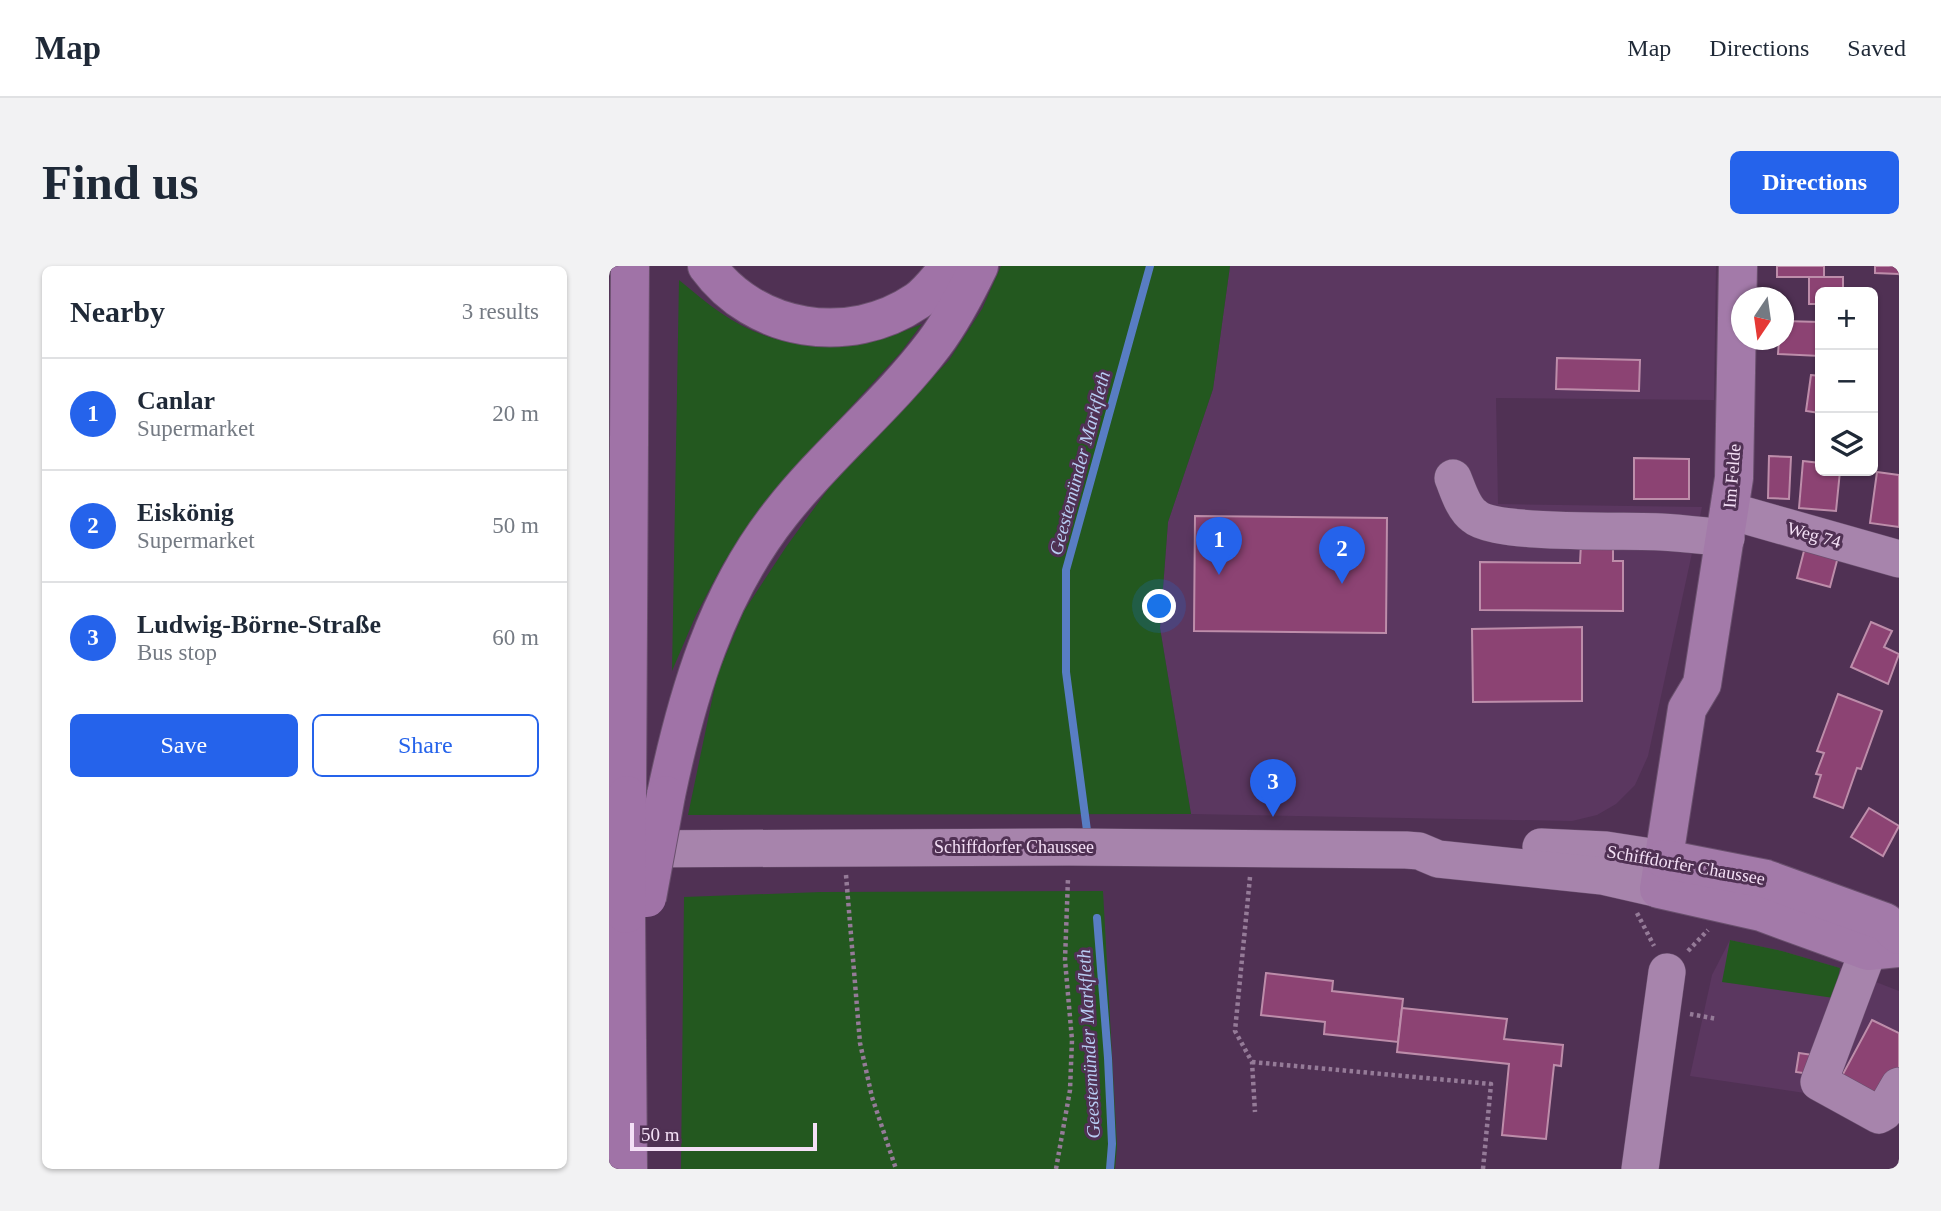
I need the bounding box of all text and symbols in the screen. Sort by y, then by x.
text: Map [35,30,101,66]
text: Map [1627,35,1671,61]
text: Directions [1709,35,1809,61]
text: Saved [1847,35,1906,61]
button: Directions [1730,151,1899,214]
text: Find us [42,155,199,210]
north arrow [1731,287,1794,350]
map controls [1815,287,1878,476]
button: + [1815,287,1878,350]
text: Nearby [70,295,165,328]
text: 3 results [462,299,539,324]
button: − [1815,350,1878,413]
water label: Geestemünder Markfleth [1045,369,1114,557]
text: Canlar [137,386,215,415]
text: 1 [87,401,99,426]
text: 20 m [492,401,539,426]
button: layers [1815,413,1878,476]
text: Supermarket [137,416,255,441]
street label: Im Felde [1719,443,1745,509]
text: Eiskönig [137,498,234,527]
text: 2 [87,513,99,538]
text: 50 m [492,513,539,538]
pin: 1 [1196,517,1242,575]
street label: Weg 74 [1785,518,1843,552]
pin: 2 [1319,526,1365,584]
text: Supermarket [137,528,255,553]
your location [1142,589,1176,623]
text: Ludwig-Börne-Straße [137,610,381,639]
text: 3 [87,625,99,650]
text: 60 m [492,625,539,650]
text: Bus stop [137,640,217,665]
button: Save [70,714,298,777]
button: Share [312,714,539,777]
pin: 3 [1250,759,1296,817]
street label: Schiffdorfer Chaussee [934,837,1094,857]
street label: Schiffdorfer Chaussee [1605,841,1767,889]
water label: Geestemünder Markfleth [1073,949,1104,1139]
scale bar [630,1120,817,1152]
text: 50 m [641,1124,680,1145]

